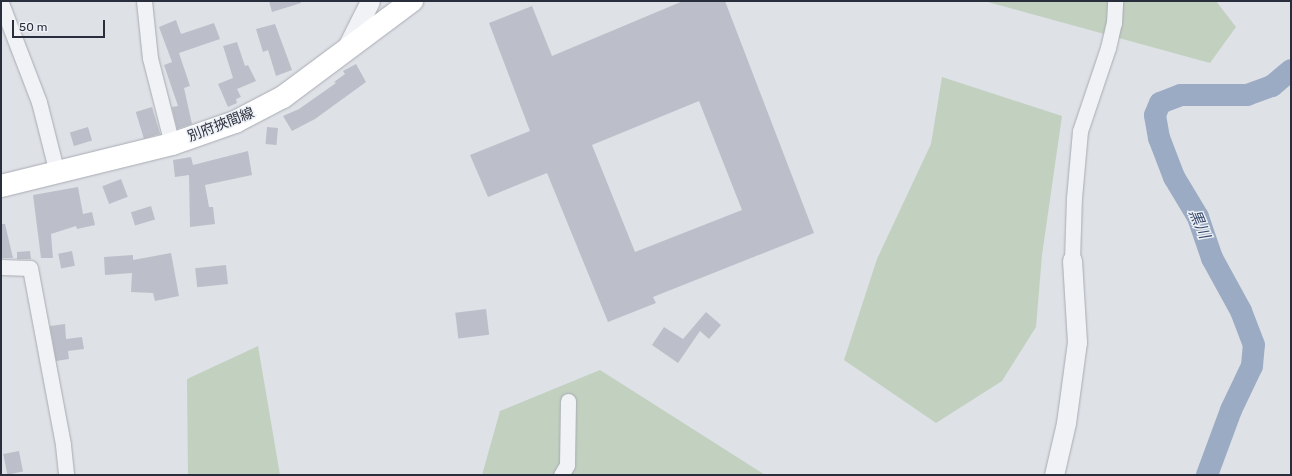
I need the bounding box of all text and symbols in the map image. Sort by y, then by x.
scale bar [14,12,107,38]
text: 50 m [19,20,47,34]
street label: 別府挾間線 [185,105,257,145]
water label: 黒川 [1185,207,1213,241]

